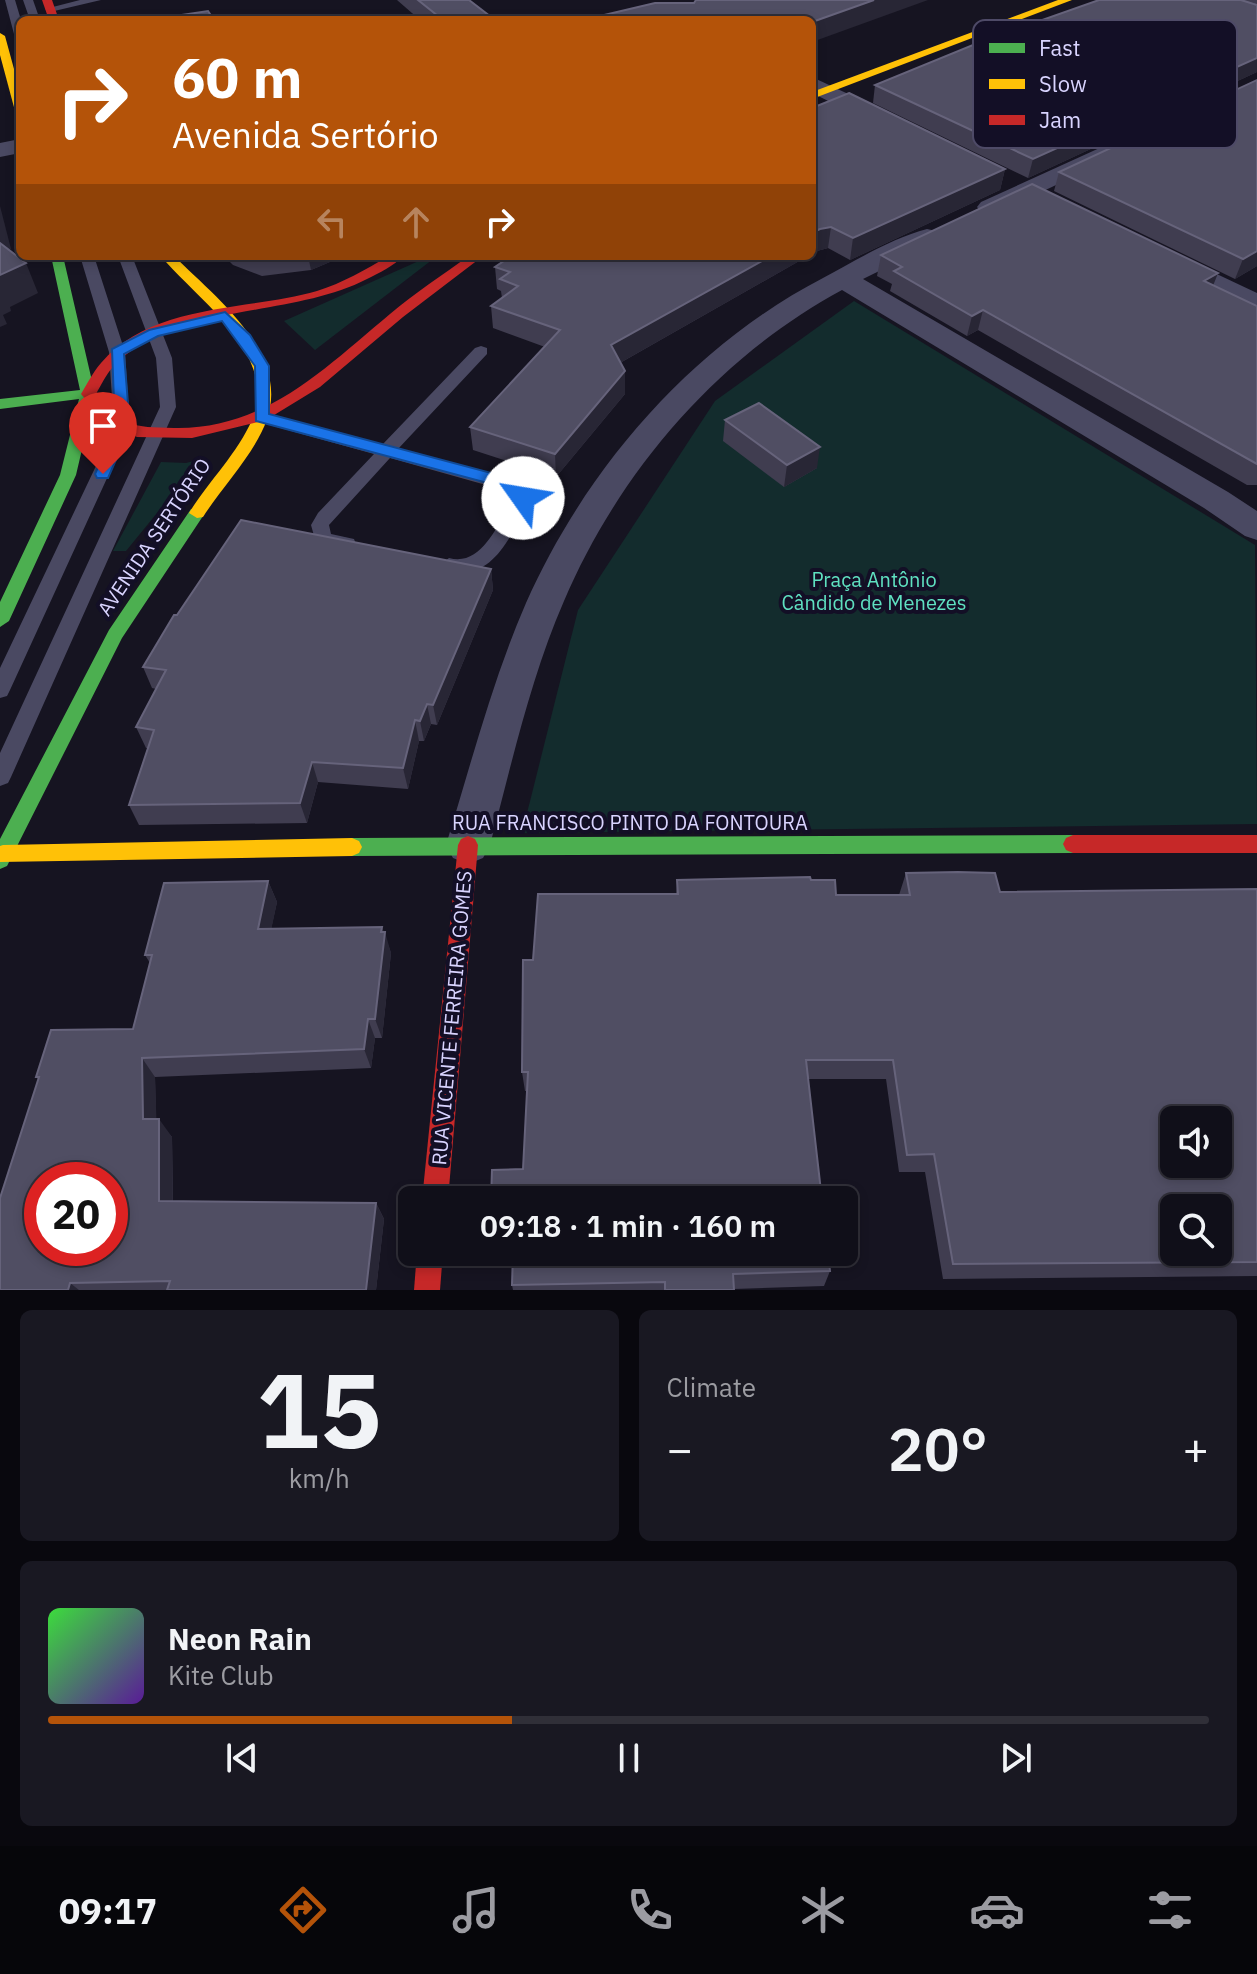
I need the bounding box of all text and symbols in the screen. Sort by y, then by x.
legend [973,20,1237,148]
text: Fast [1039,33,1080,62]
text: 60 m [172,41,302,113]
icon: right [40,48,144,152]
text: Slow [1039,69,1087,98]
text: Jam [1039,105,1081,134]
text: Avenida Sertório [172,111,439,158]
icon: left [310,200,354,244]
icon: ahead [394,200,438,244]
icon: right [478,200,522,244]
pin [69,392,137,474]
icon: arrive [81,404,125,448]
street label: AVENIDA SERTÓRIO [91,453,216,621]
position arrow [481,456,565,540]
park label: Praça Antônio Cândido de Menezes [781,566,967,616]
street label: RUA FRANCISCO PINTO DA FONTOURA [452,809,808,836]
street label: RUA VICENTE FERREIRA GOMES [425,870,478,1166]
map controls [1160,1106,1232,1266]
button: sound [1160,1106,1232,1178]
speed limit sign: 20 [24,1162,128,1266]
button: search [1160,1194,1232,1266]
text: 09:18 · 1 min · 160 m [480,1206,776,1245]
text: 15 [257,1341,382,1477]
text: Climate [667,1370,756,1404]
text: 20° [888,1409,988,1488]
text: − [667,1420,693,1477]
text: + [1183,1420,1209,1477]
text: km/h [289,1461,350,1495]
text: Neon Rain [168,1619,312,1658]
text: Kite Club [168,1658,273,1692]
icon: previous [220,1736,264,1780]
icon: pause [607,1736,651,1780]
icon: next [994,1736,1038,1780]
icon: directions [275,1882,331,1938]
icon: music [448,1882,504,1938]
icon: phone [622,1882,678,1938]
icon: climate [795,1882,851,1938]
icon: car [969,1882,1025,1938]
icon: filters [1142,1882,1198,1938]
text: 09:17 [59,1887,157,1934]

